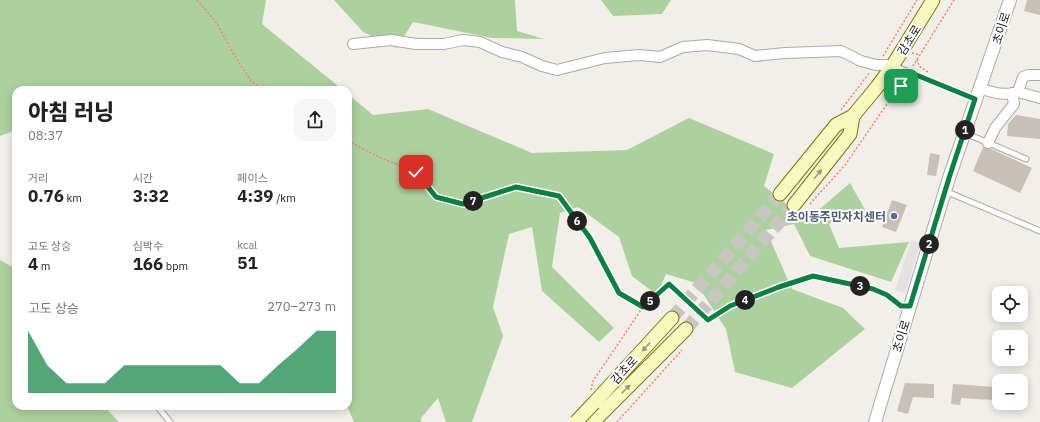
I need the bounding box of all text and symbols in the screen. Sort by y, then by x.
street label: 초이로 [989,10,1013,46]
street label: 감초로 [894,22,924,58]
pin [884,69,918,103]
icon: arrive [890,75,912,97]
text: 아침 러닝 [28,97,114,126]
button: share [294,99,336,141]
pin: 1 [955,120,975,140]
text: 1 [962,123,968,137]
text: 08:37 [28,127,63,144]
pin [399,155,433,189]
icon: check [405,161,427,183]
one-way arrow [814,169,823,180]
text: 거리 [28,171,48,185]
text: 시간 [133,171,153,185]
text: 페이스 [237,171,268,185]
text: 0.76 [28,185,64,207]
text: 3:32 [133,185,169,207]
text: 4:39 [237,185,274,207]
text: km [64,191,82,205]
text: /km [274,191,296,205]
pin: 7 [463,191,483,211]
text: 7 [470,194,476,208]
place label: 초이동주민자치센터 [787,209,886,224]
pin: 6 [567,211,587,231]
marker: 초이동주민자치센터 [889,211,899,221]
text: 6 [574,214,580,228]
pin: 2 [919,234,939,254]
text: 2 [926,237,932,251]
text: kcal [237,238,257,252]
text: 고도 상승 [28,239,71,253]
text: 심박수 [133,239,163,253]
text: 51 [237,252,258,274]
text: 4 [28,253,38,275]
text: 166 [133,253,163,275]
text: m [38,259,50,273]
text: bpm [163,259,188,273]
pin: 3 [850,276,870,296]
text: 3 [857,279,863,293]
map controls [992,286,1028,410]
button: locate [992,286,1028,322]
pin: 4 [735,290,755,310]
pin: 5 [640,291,660,311]
text: 4 [742,293,748,307]
text: 5 [647,294,653,308]
text: 270–273 m [267,298,336,315]
text: 고도 상승 [28,300,79,317]
street label: 초이로 [889,318,913,354]
button: + [992,330,1028,366]
one-way arrow [641,341,650,352]
street label: 감초로 [607,353,641,387]
button: − [992,374,1028,410]
one-way arrow [621,384,630,394]

